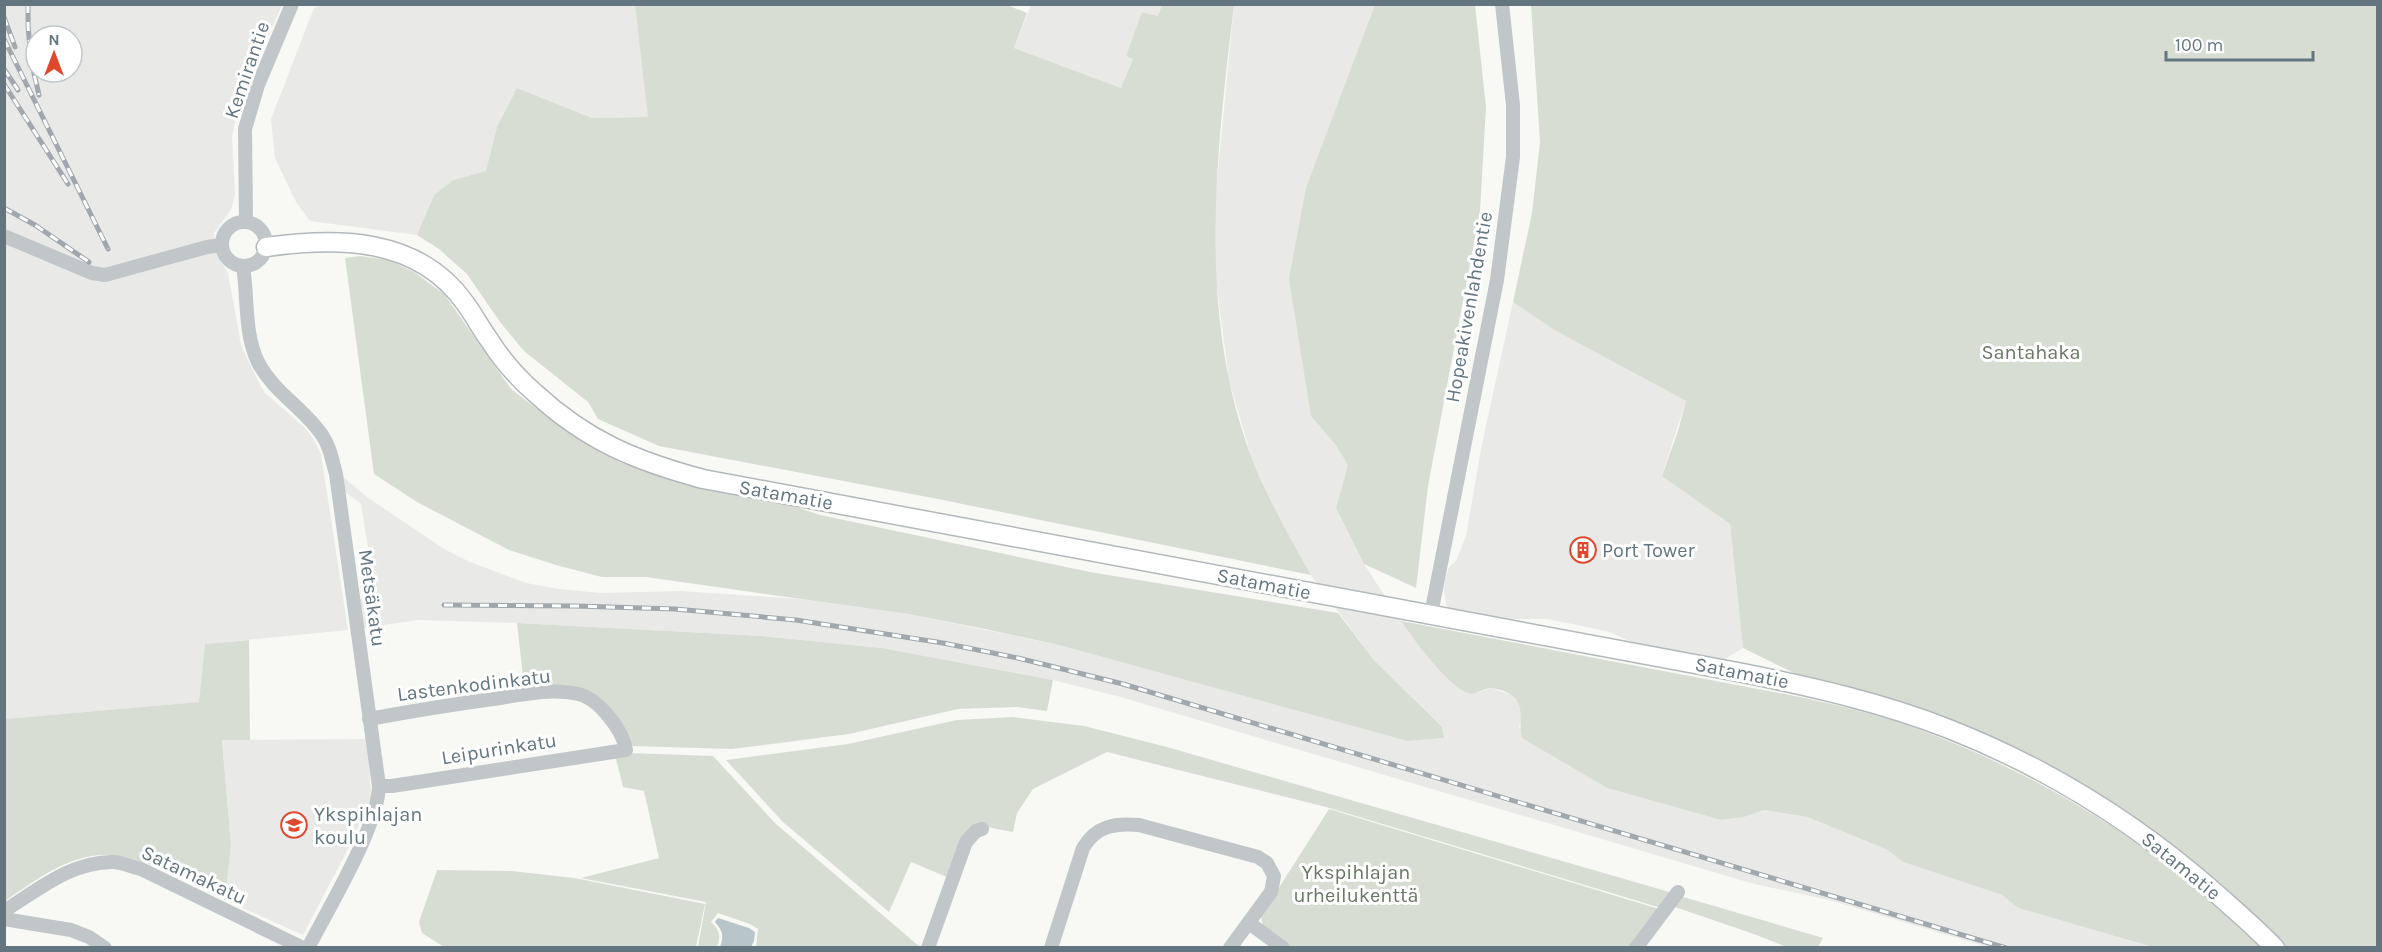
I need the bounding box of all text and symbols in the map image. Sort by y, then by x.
street label: Kemirantie [220,18,274,122]
north arrow [24,24,84,84]
scale bar [2166,24,2313,62]
text: N [48,30,60,49]
text: 100 m [2175,34,2223,56]
street label: Hopeakivenlahdentie [1441,210,1497,404]
park label: Santahaka [1981,341,2081,364]
street label: Satamatie [737,475,835,515]
building icon: Port Tower [1568,535,1598,565]
place label: Port Tower [1602,539,1696,562]
street label: Metsäkatu [354,548,390,648]
street label: Satamatie [1215,564,1313,604]
street label: Satamatie [1693,653,1791,693]
street label: Lastenkodinkatu [396,664,552,706]
street label: Leipurinkatu [440,729,558,769]
place label: Ykspihlajan koulu [314,803,422,849]
school or university icon: Ykspihlajan koulu [279,810,309,840]
street label: Satamatie [2137,827,2225,905]
street label: Satamakatu [138,841,250,909]
park label: Ykspihlajan urheilukenttä [1293,861,1419,907]

